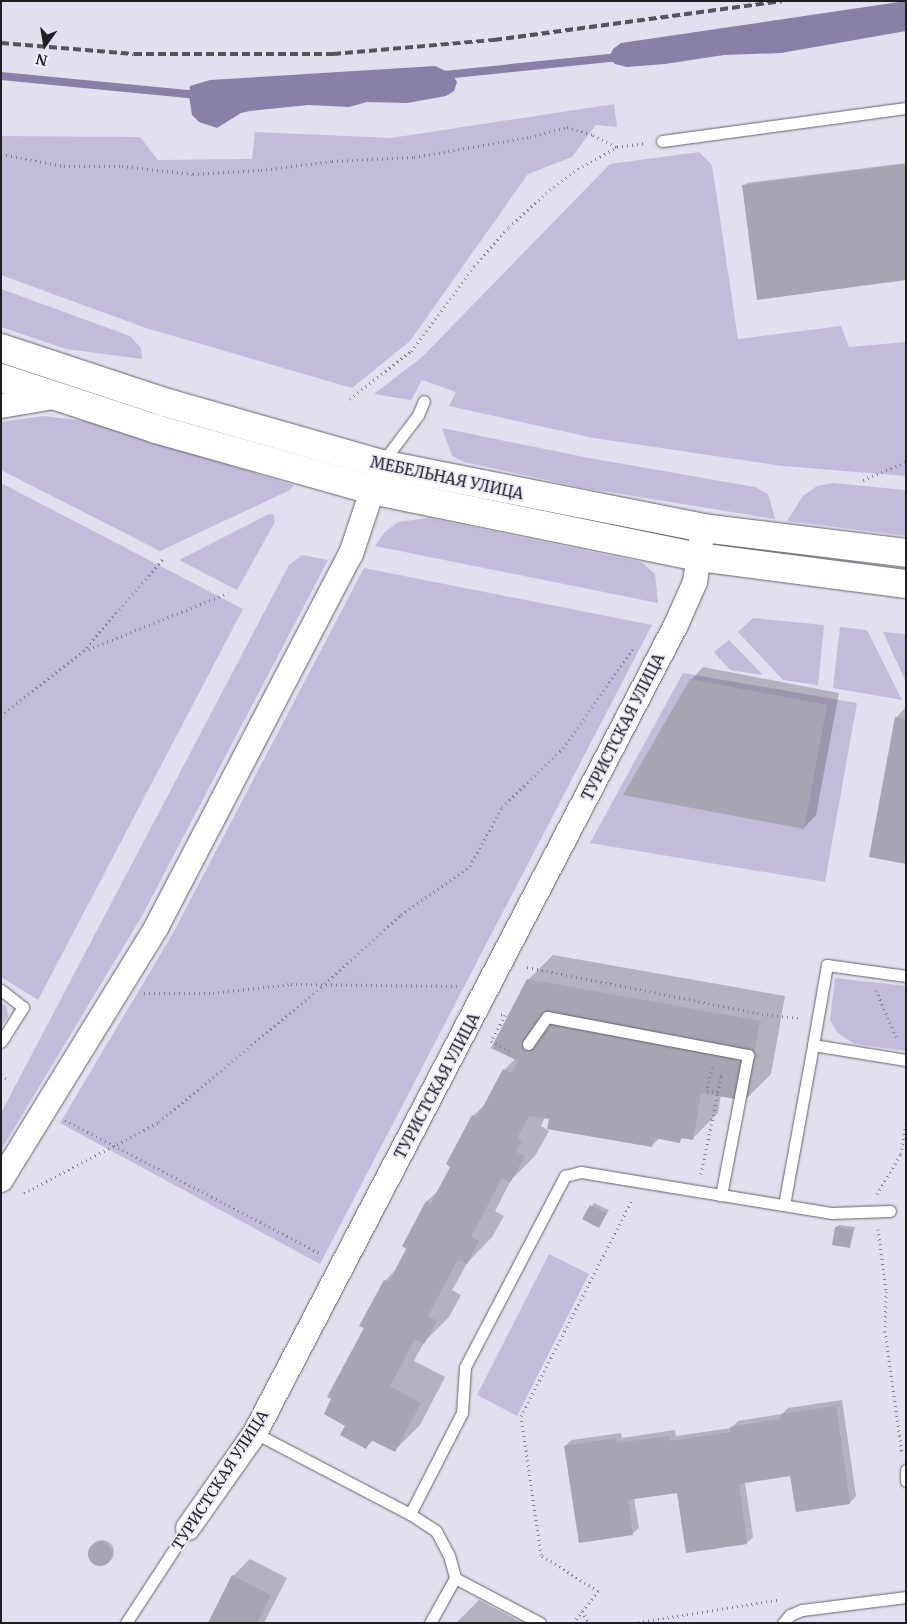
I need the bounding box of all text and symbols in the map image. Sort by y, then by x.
north arrow [20,20,70,70]
text: N [34,50,49,70]
street label: МЕБЕЛЬНАЯ УЛИЦА [369,453,525,503]
street label: ТУРИСТСКАЯ УЛИЦА [578,650,668,804]
street label: ТУРИСТСКАЯ УЛИЦА [391,1010,483,1162]
street label: ТУРИСТСКАЯ УЛИЦА [168,1407,272,1553]

